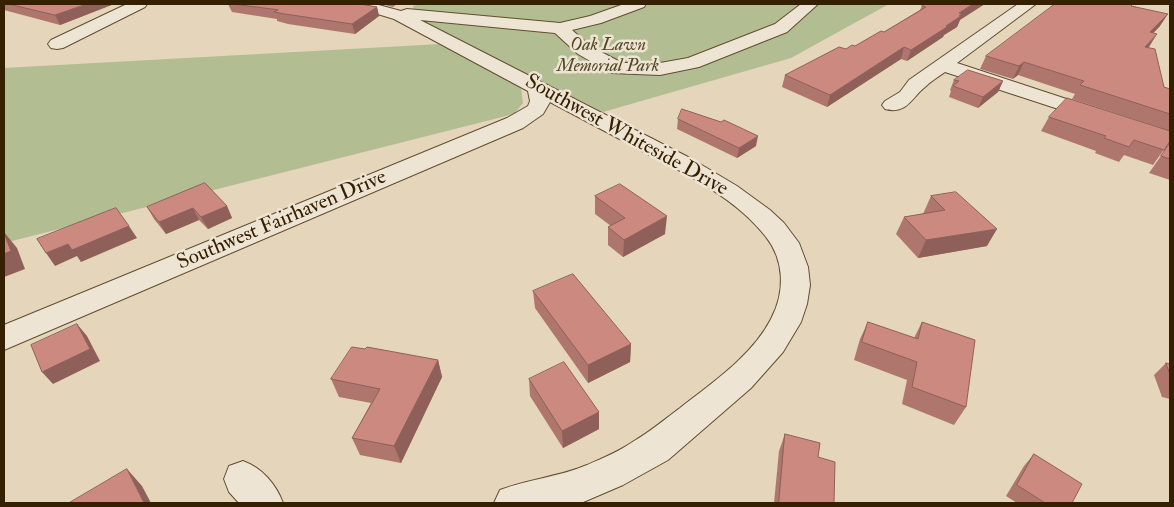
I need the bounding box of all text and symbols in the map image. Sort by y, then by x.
park label: Oak Lawn Memorial Park [557,35,659,78]
street label: Southwest Whiteside Drive [520,70,732,202]
street label: Southwest Fairhaven Drive [174,165,390,277]

